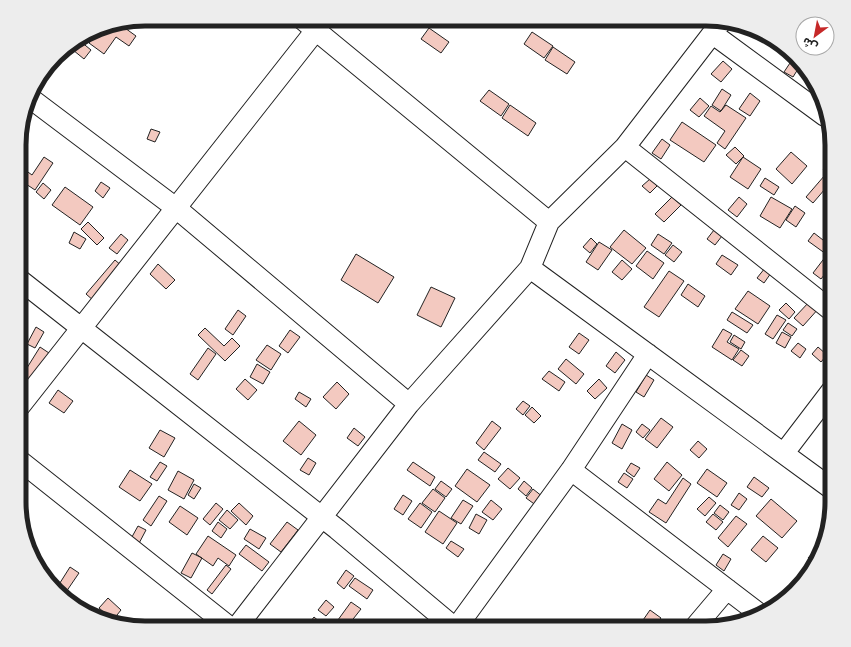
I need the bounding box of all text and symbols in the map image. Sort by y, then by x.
north arrow [795,16,835,56]
text: ش [800,35,820,54]

